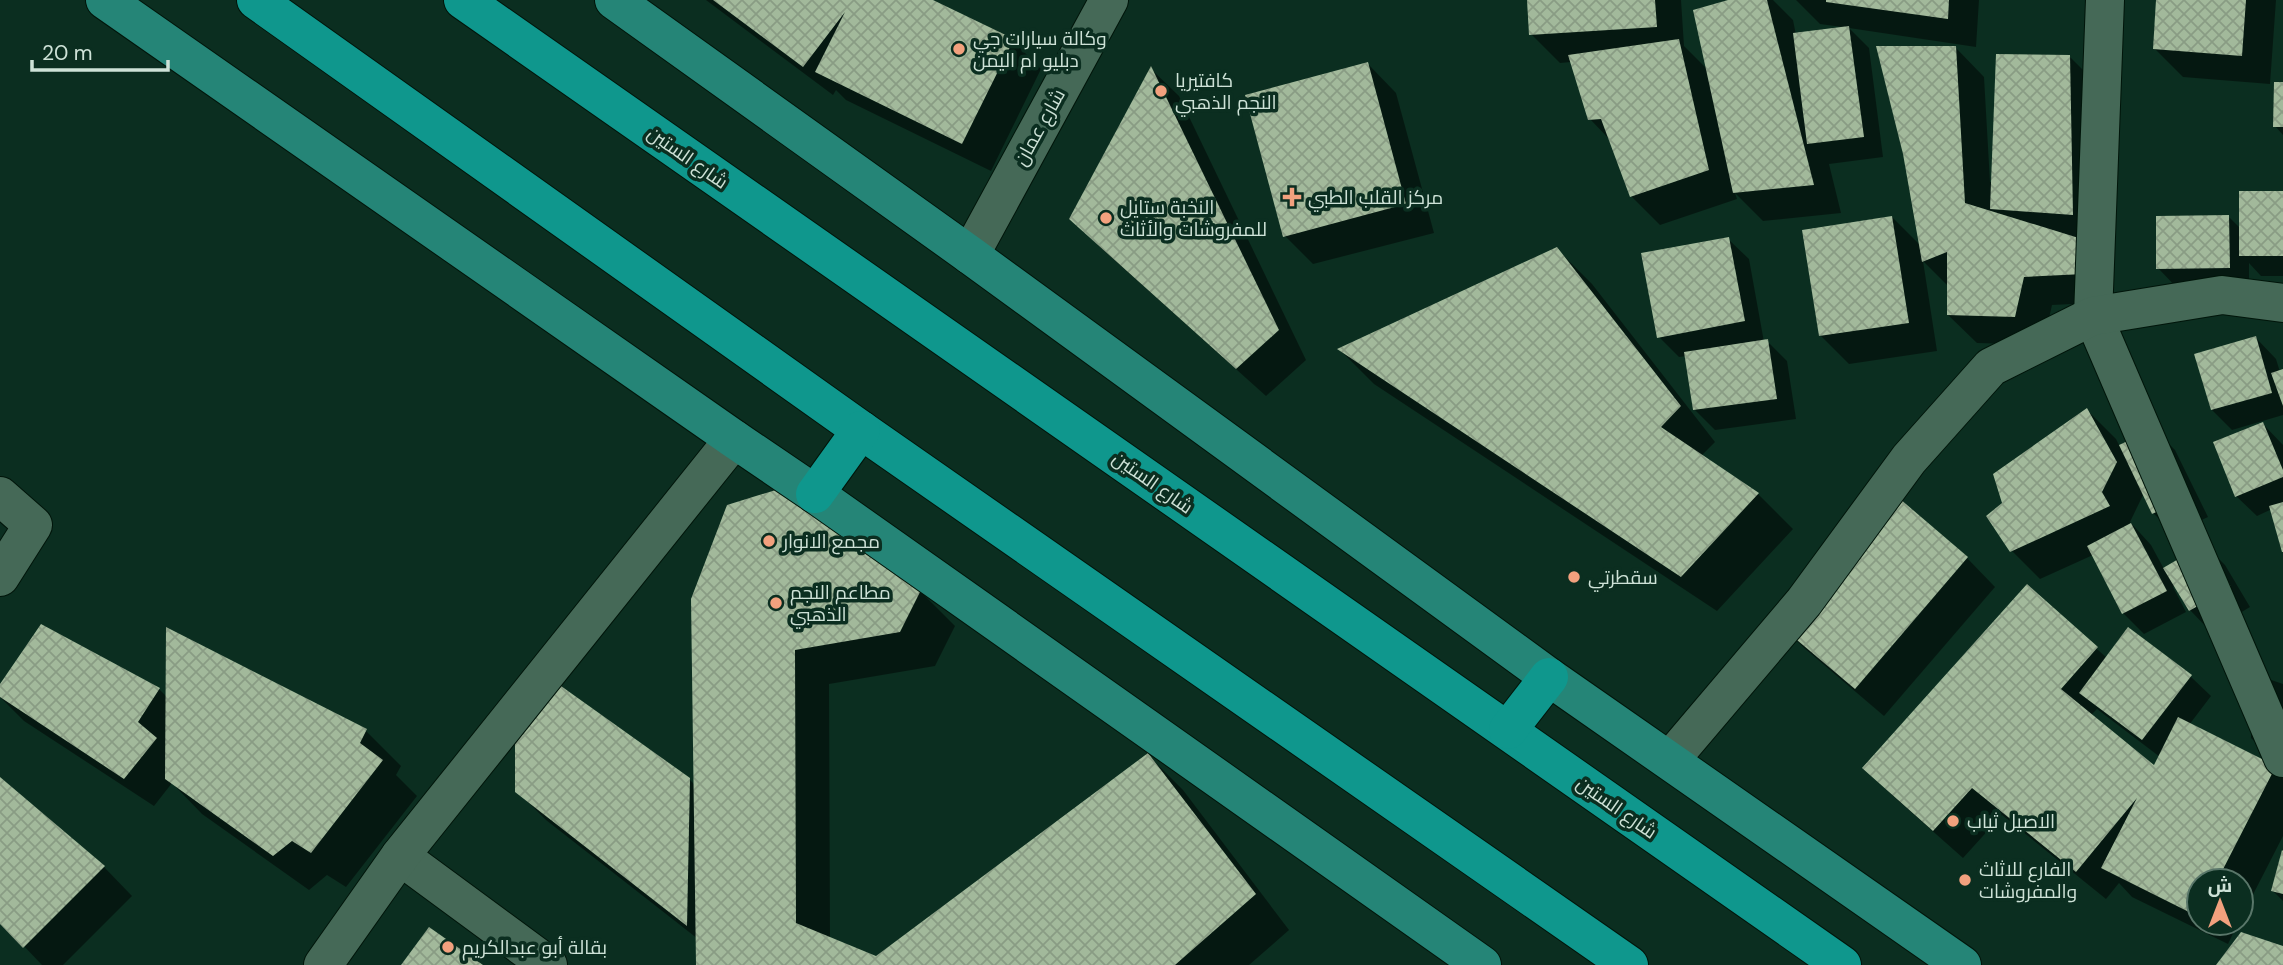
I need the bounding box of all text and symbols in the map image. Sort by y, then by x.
place label: وكالة سيارات جي دبليو ام اليمن [973,26,1107,74]
scale bar [32,28,168,72]
text: 20 m [42,39,93,67]
marker: وكالة سيارات جي دبليو ام اليمن [951,41,967,57]
place label: كافتيريا النجم الذهبي [1175,68,1277,117]
marker: كافتيريا النجم الذهبي [1153,83,1169,99]
street label: شارع عمان [1008,84,1072,171]
street label: شارع الستين [642,120,733,195]
place label: مركز القلب الطبي [1308,185,1443,212]
marker: مركز القلب الطبي [1282,187,1302,207]
place label: النخبة ستايل للمفروشات والأثاث [1120,195,1267,242]
marker: النخبة ستايل للمفروشات والأثاث [1098,210,1114,226]
street label: شارع الستين [1107,445,1198,520]
place label: مجمع الانوار [782,529,880,555]
marker: مجمع الانوار [761,533,777,549]
place label: سقطرتي [1588,565,1658,592]
marker: سقطرتي [1566,569,1582,585]
place label: مطاعم النجم الذهبي [790,580,891,629]
marker: مطاعم النجم الذهبي [768,595,784,611]
street label: شارع الستين [1571,770,1662,845]
place label: الاصيل ثياب [1967,809,2055,834]
marker: الاصيل ثياب [1945,813,1961,829]
place label: الفارع للاثاث والمفروشات [1979,857,2077,904]
north arrow [2185,867,2255,937]
marker: الفارع للاثاث والمفروشات [1957,872,1973,888]
text: ش [2208,873,2232,898]
place label: بقالة أبو عبدالكريم [462,935,607,961]
marker: بقالة أبو عبدالكريم [440,939,456,955]

